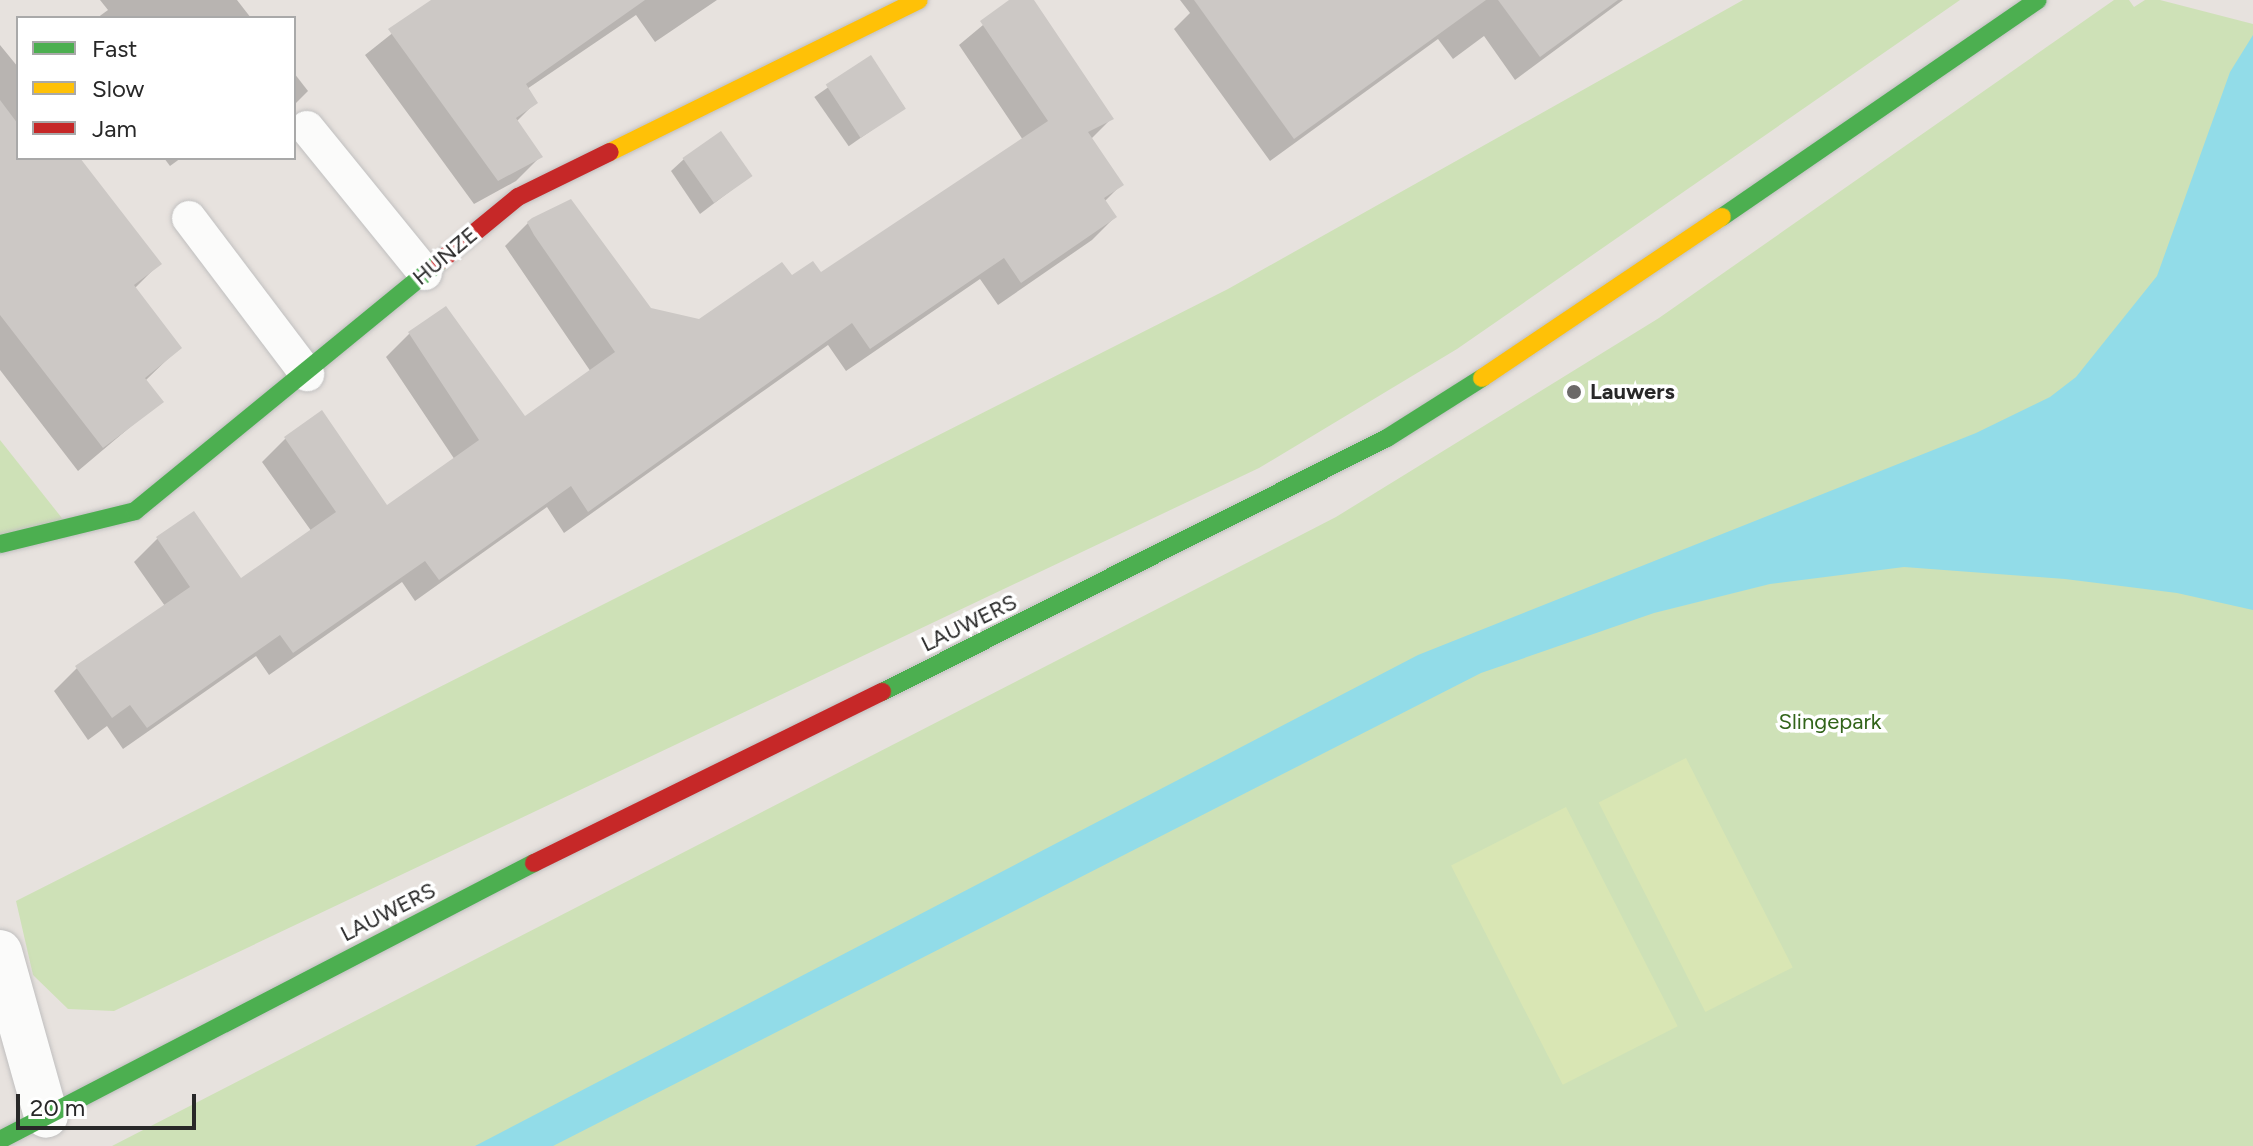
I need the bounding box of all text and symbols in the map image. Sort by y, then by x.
legend [16,16,296,160]
text: Fast [92,34,137,63]
text: Slow [92,74,144,103]
text: Jam [92,114,137,143]
street label: HUNZE [407,221,483,291]
place label: Lauwers [1590,379,1675,405]
marker: Lauwers [1565,383,1583,401]
street label: LAUWERS [917,589,1021,657]
park label: Slingepark [1779,709,1881,735]
street label: LAUWERS [336,877,440,947]
scale bar [20,1078,200,1128]
text: 20 m [30,1093,85,1122]

